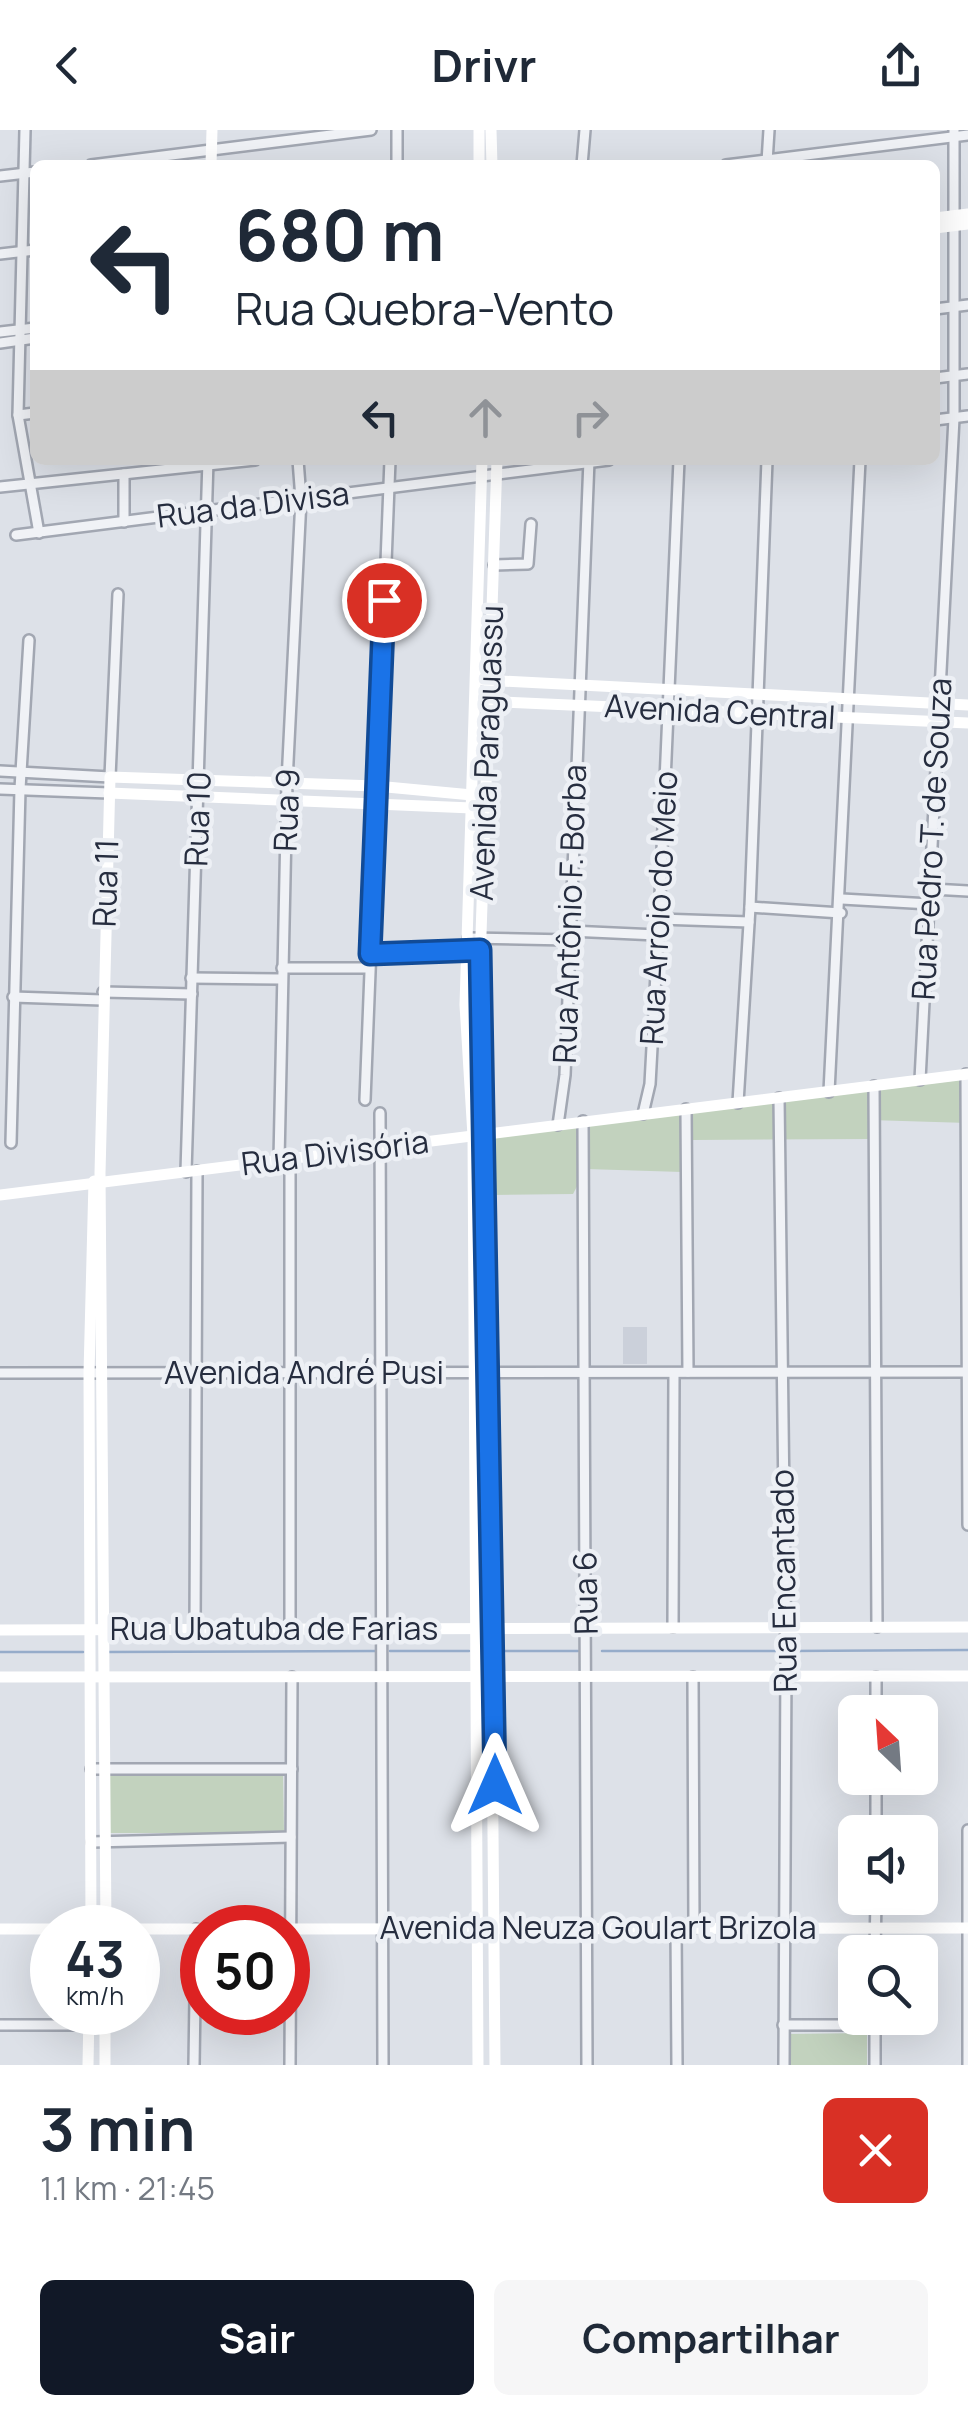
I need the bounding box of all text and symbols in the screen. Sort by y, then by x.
text: Drivr [432,34,536,96]
icon: back [40,38,95,93]
icon: share [873,38,928,93]
text: 680 m [235,186,444,282]
icon: left [70,200,200,330]
text: Rua Quebra-Vento [235,277,614,339]
icon: left [353,390,408,445]
icon: ahead [458,390,513,445]
icon: right [563,390,618,445]
street label: Rua da Divisa [154,470,352,538]
pin [342,558,427,643]
icon: arrive [357,573,412,628]
street label: Avenida Paraguassu [459,604,513,902]
street label: Rua Pedro T. de Souza [901,677,961,1001]
street label: Avenida Central [603,683,837,739]
street label: Rua Antônio F. Borba [542,764,596,1064]
street label: Rua 9 [263,768,309,852]
street label: Rua Arroio do Meio [629,770,687,1046]
street label: Rua 10 [173,771,221,867]
street label: Rua 11 [81,838,129,928]
street label: Rua Divisória [239,1119,431,1185]
street label: Avenida André Pusi [164,1350,444,1394]
street label: Rua Encantado [759,1469,807,1693]
street label: Rua 6 [562,1551,608,1635]
street label: Rua Ubatuba de Farias [110,1606,438,1650]
north arrow [838,1695,938,1795]
map controls [838,1695,938,2035]
position arrow [443,1733,547,1837]
button: sound [838,1815,938,1915]
speed limit sign: 50 [180,1905,310,2035]
street label: Avenida Neuza Goulart Brizola [379,1905,817,1949]
text: 43 [65,1924,125,1992]
button: search [838,1935,938,2035]
text: km/h [66,1978,124,2013]
text: 3 min [40,2087,195,2169]
button: close [823,2098,928,2203]
text: 1.1 km · 21:45 [40,2166,215,2210]
button: Sair [40,2280,474,2395]
button: Compartilhar [494,2280,928,2395]

